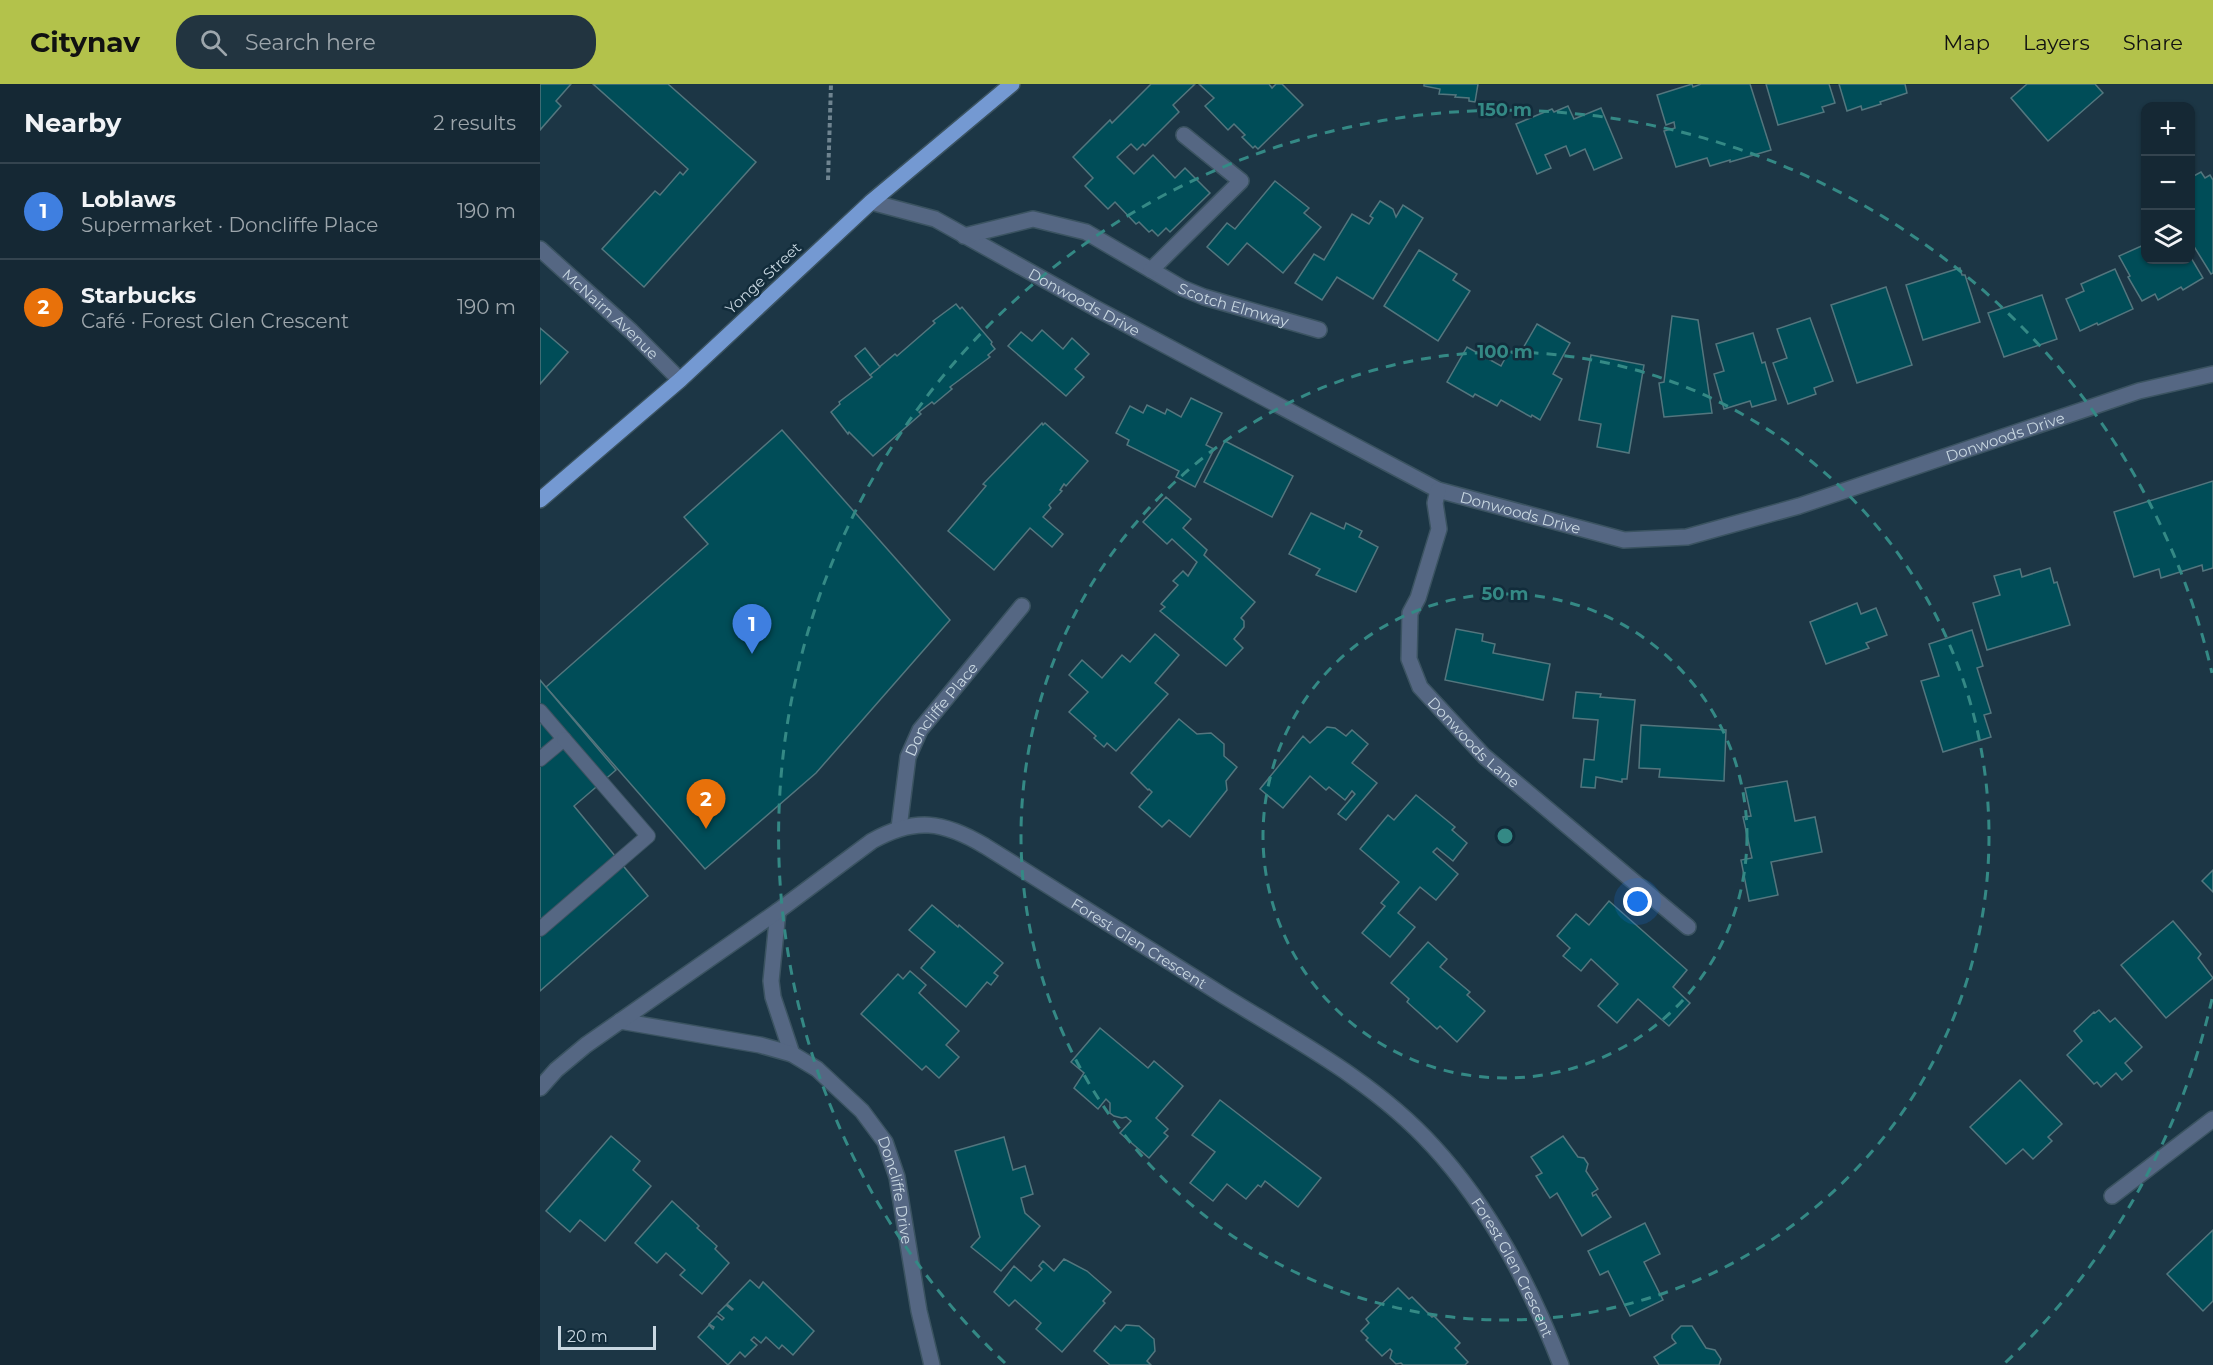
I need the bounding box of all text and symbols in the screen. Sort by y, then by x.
search box [176,15,596,69]
text: Citynav [30,25,140,59]
icon: search [197,26,230,59]
text: Search here [245,29,376,56]
text: Map [1943,30,1990,55]
text: Layers [2023,30,2090,55]
text: Share [2123,30,2183,55]
text: 150 m [1478,99,1532,121]
map controls [2141,102,2195,264]
button: + [2141,102,2195,156]
text: Nearby [24,107,121,139]
text: 2 results [433,111,516,135]
button: − [2141,156,2195,210]
text: Loblaws [81,186,176,213]
text: 1 [40,199,47,223]
text: 190 m [457,199,516,223]
button: layers [2141,210,2195,264]
text: Supermarket · Doncliffe Place [81,213,378,237]
street label: Yonge Street [721,238,805,318]
street label: Donwoods Drive [1025,263,1144,340]
street label: McNairn Avenue [559,265,663,363]
street label: Scotch Elmway [1176,278,1292,331]
text: Starbucks [81,282,196,309]
text: 2 [38,295,49,319]
text: 190 m [457,295,516,319]
text: Café · Forest Glen Crescent [81,309,349,333]
text: 100 m [1477,341,1533,363]
street label: Donwoods Drive [1943,407,2067,465]
street label: Donwoods Drive [1458,487,1583,537]
text: 50 m [1482,583,1528,605]
pin: 1 [732,604,772,654]
street label: Doncliffe Place [900,658,981,759]
street label: Donwoods Lane [1424,692,1524,792]
pin: 2 [686,780,726,829]
centre of rings [1495,826,1515,846]
your location [1623,887,1652,916]
street label: Forest Glen Crescent [1068,893,1211,992]
street label: Doncliffe Drive [874,1133,917,1245]
street label: Forest Glen Crescent [1468,1193,1558,1340]
scale bar [558,1323,656,1350]
text: 20 m [567,1327,608,1346]

